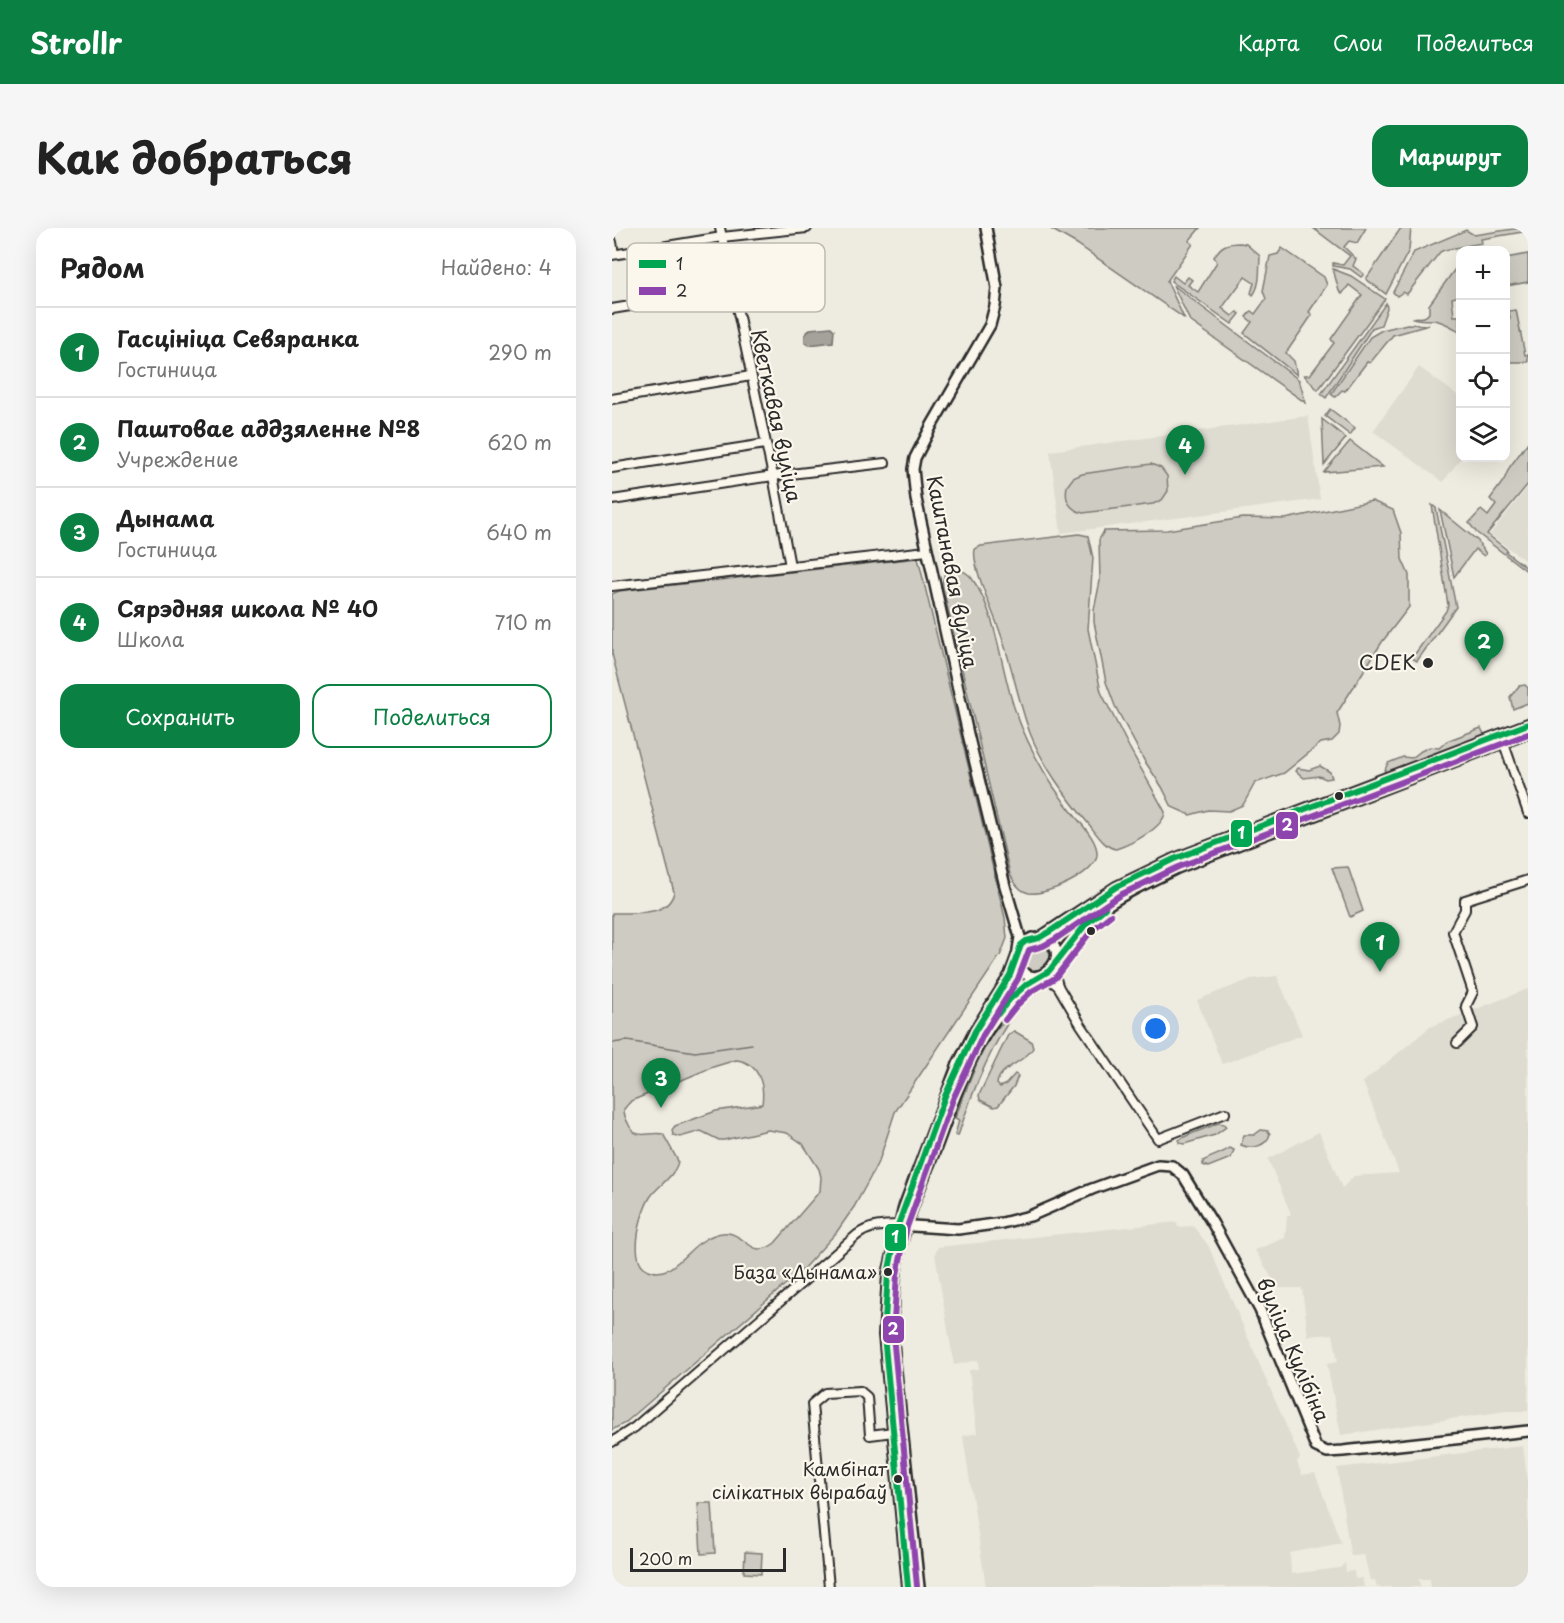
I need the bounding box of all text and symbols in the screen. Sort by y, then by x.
text: Strollr [30,21,122,64]
text: Карта [1238,26,1300,58]
text: Слои [1333,26,1383,58]
text: Поделиться [1416,26,1534,58]
text: Как добраться [36,125,353,188]
button: Маршрут [1372,125,1528,187]
legend [627,243,825,312]
map controls [1456,246,1510,462]
button: + [1456,246,1510,300]
text: Рядом [60,248,145,287]
text: 1 [676,251,683,275]
text: Найдено: 4 [441,252,552,282]
text: 2 [676,278,687,302]
button: − [1456,300,1510,354]
text: Гасцініца Севяранка [117,321,359,354]
street label: Кветкавая вуліца [744,326,810,506]
text: 1 [75,337,84,367]
text: 290 m [488,337,552,367]
text: Гостиница [117,354,217,384]
button: locate [1456,354,1510,408]
button: layers [1456,408,1510,462]
text: Паштовае аддзяленне №8 [117,411,420,444]
pin: 4 [1166,426,1204,475]
text: 2 [72,427,87,457]
text: 620 m [488,427,552,457]
text: Учреждение [117,444,238,474]
street label: Каштанавая вуліца [920,473,987,672]
text: Дынама [117,501,215,534]
text: 3 [73,517,86,547]
text: 640 m [486,517,552,547]
text: Гостиница [117,534,217,564]
text: Сярэдняя школа № 40 [117,591,378,624]
text: 4 [73,607,86,637]
text: 710 m [495,607,552,637]
pin: 2 [1464,622,1504,671]
text: Школа [117,624,184,654]
place label: CDEK [1359,647,1416,677]
marker: CDEK [1421,656,1435,670]
button: Сохранить [60,684,300,748]
button: Поделиться [312,684,552,748]
unlabelled marker [1333,790,1345,802]
line badge: 2 [1275,811,1299,840]
text: 2 [1281,812,1293,836]
line badge: 1 [1230,819,1253,848]
text: 1 [1237,820,1245,844]
pin: 1 [1360,922,1400,972]
unlabelled marker [1085,925,1097,937]
your location [1141,1014,1170,1043]
pin: 3 [641,1058,680,1108]
line badge: 1 [884,1223,907,1252]
text: 1 [891,1224,899,1248]
place label: База «Дынама» [734,1258,877,1285]
marker: База «Дынама» [882,1266,894,1278]
street label: вуліца Кулібіна [1250,1273,1338,1427]
line badge: 2 [882,1315,905,1344]
text: 2 [887,1316,899,1340]
place label: Камбінат сілікатных вырабаў [712,1455,888,1505]
marker: Камбінат сілікатных вырабаў [892,1473,904,1485]
scale bar [630,1545,786,1572]
text: 200 m [639,1546,692,1570]

